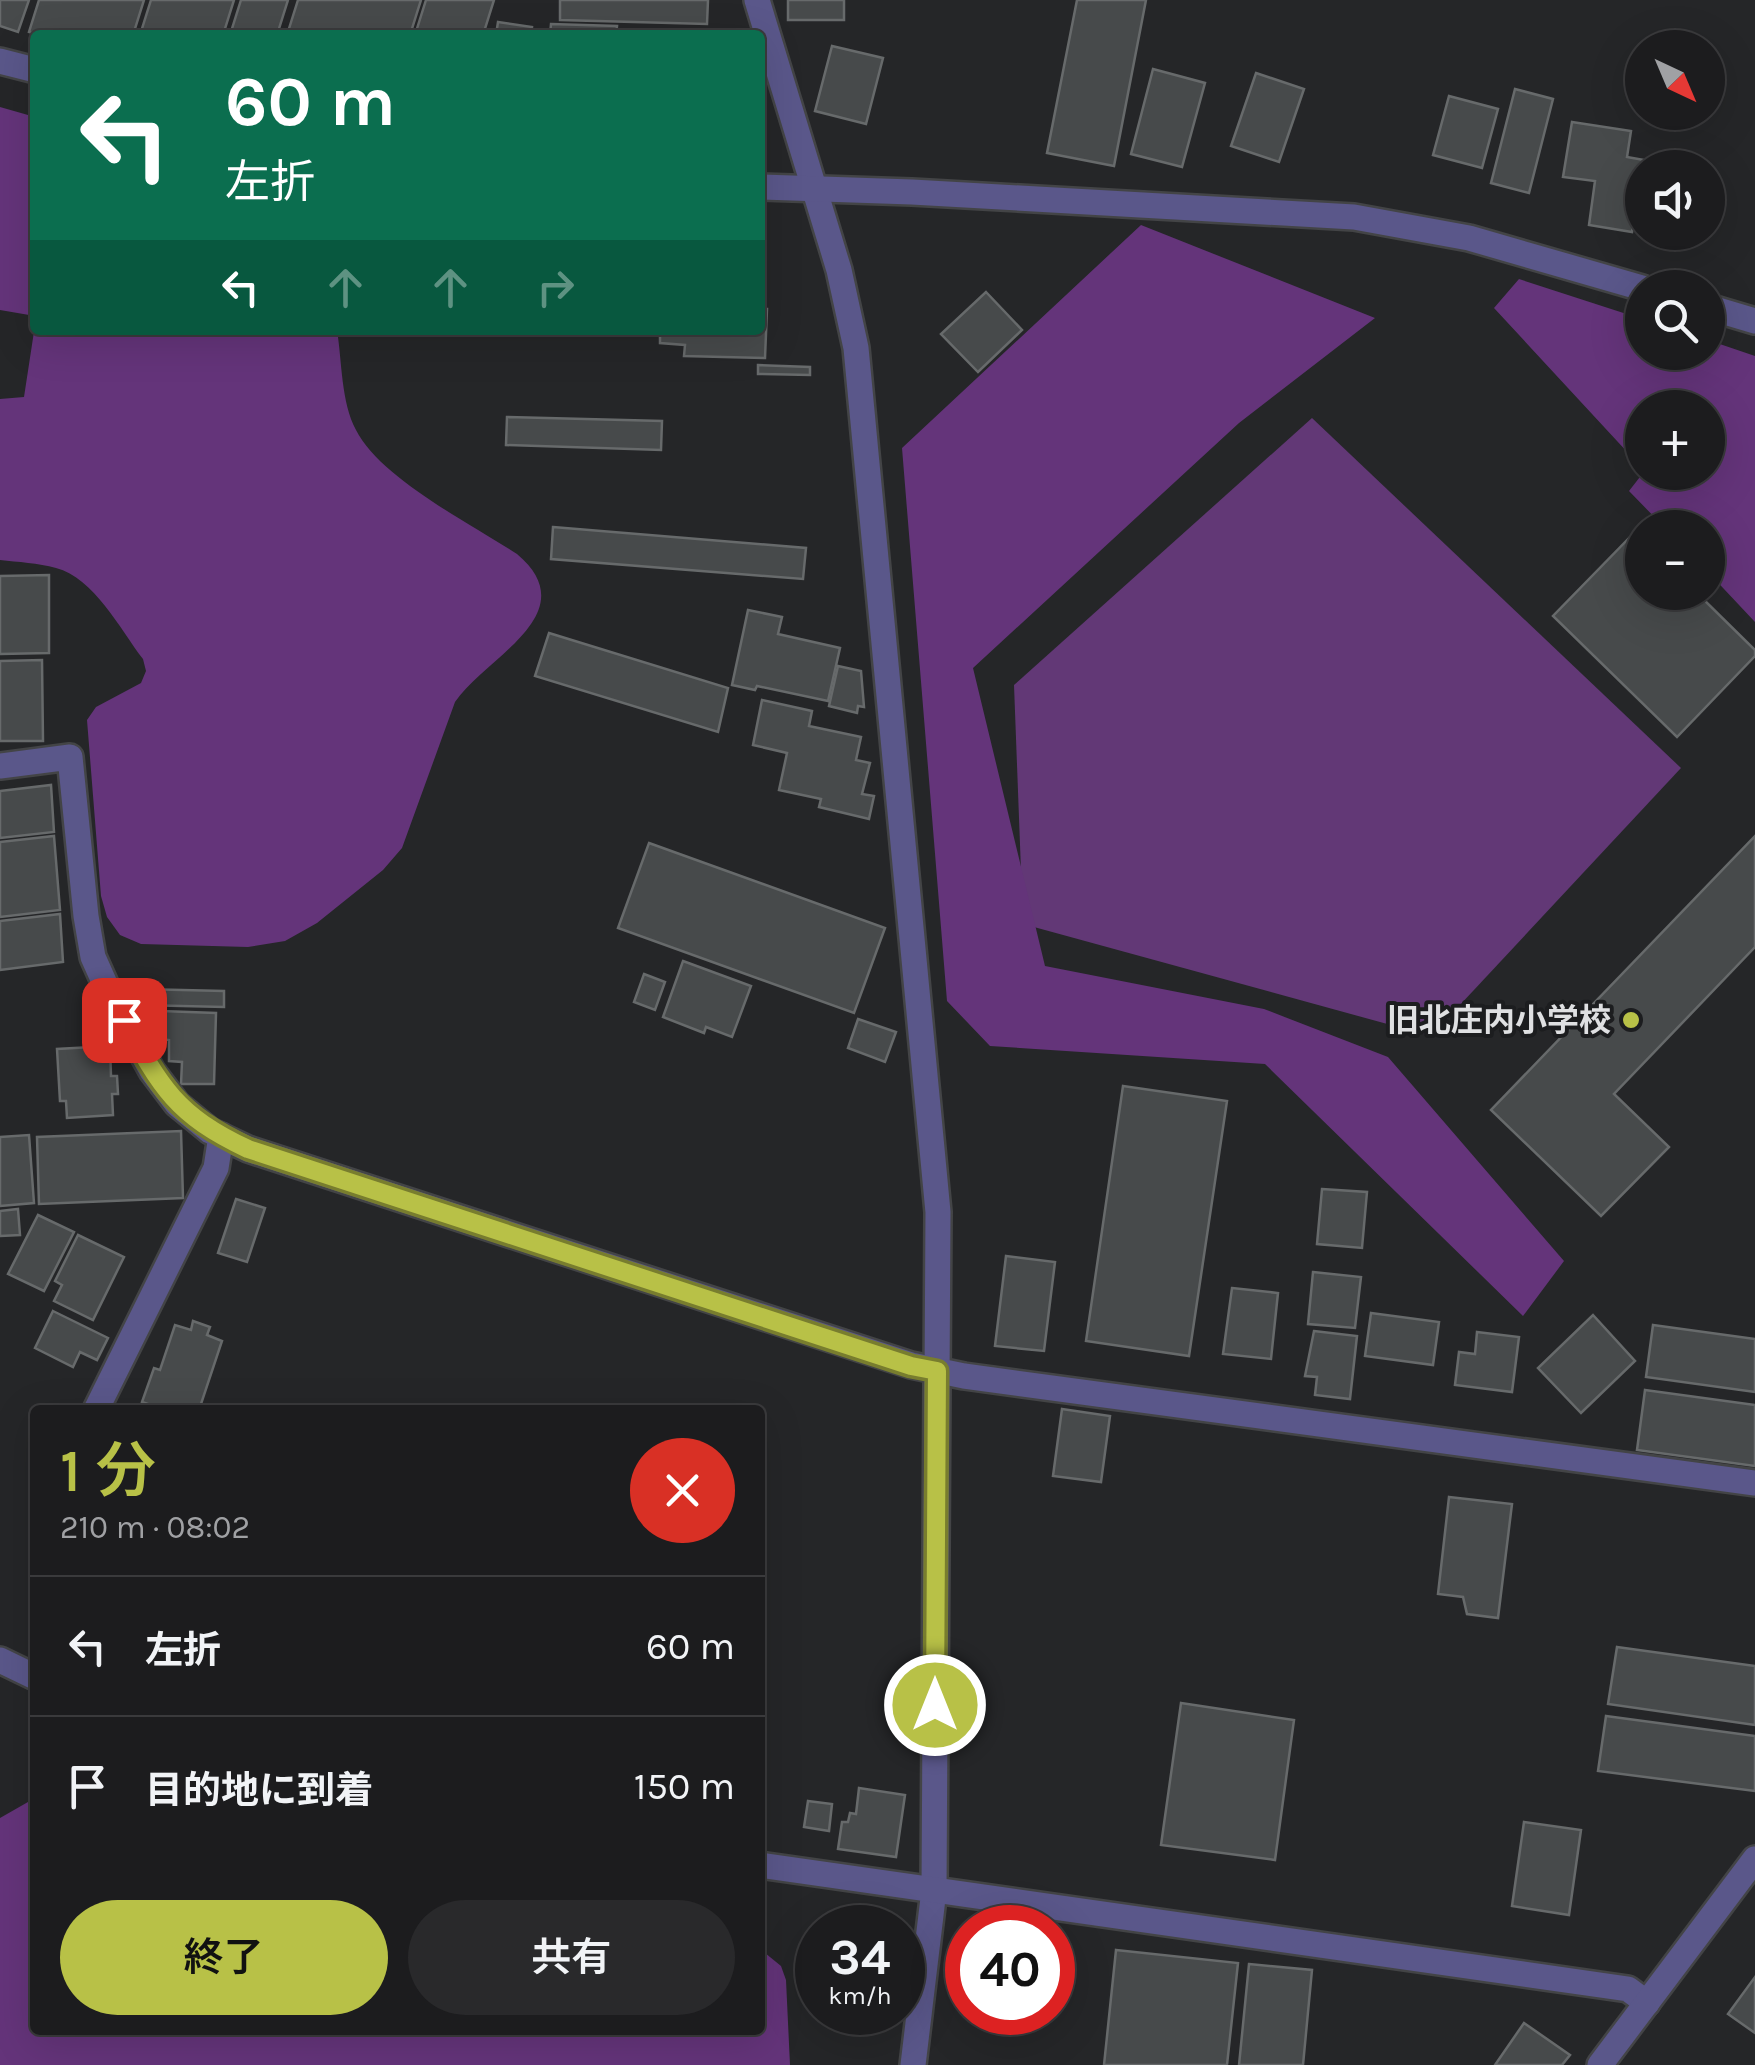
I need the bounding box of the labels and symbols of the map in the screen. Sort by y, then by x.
north arrow [1625,30,1725,130]
pin [82,978,167,1063]
place label: 旧北庄内小学校 [1387,1002,1611,1039]
marker: 旧北庄内小学校 [1620,1009,1642,1031]
position arrow [883,1653,987,1757]
speed limit sign: 40 [945,1905,1075,2035]

